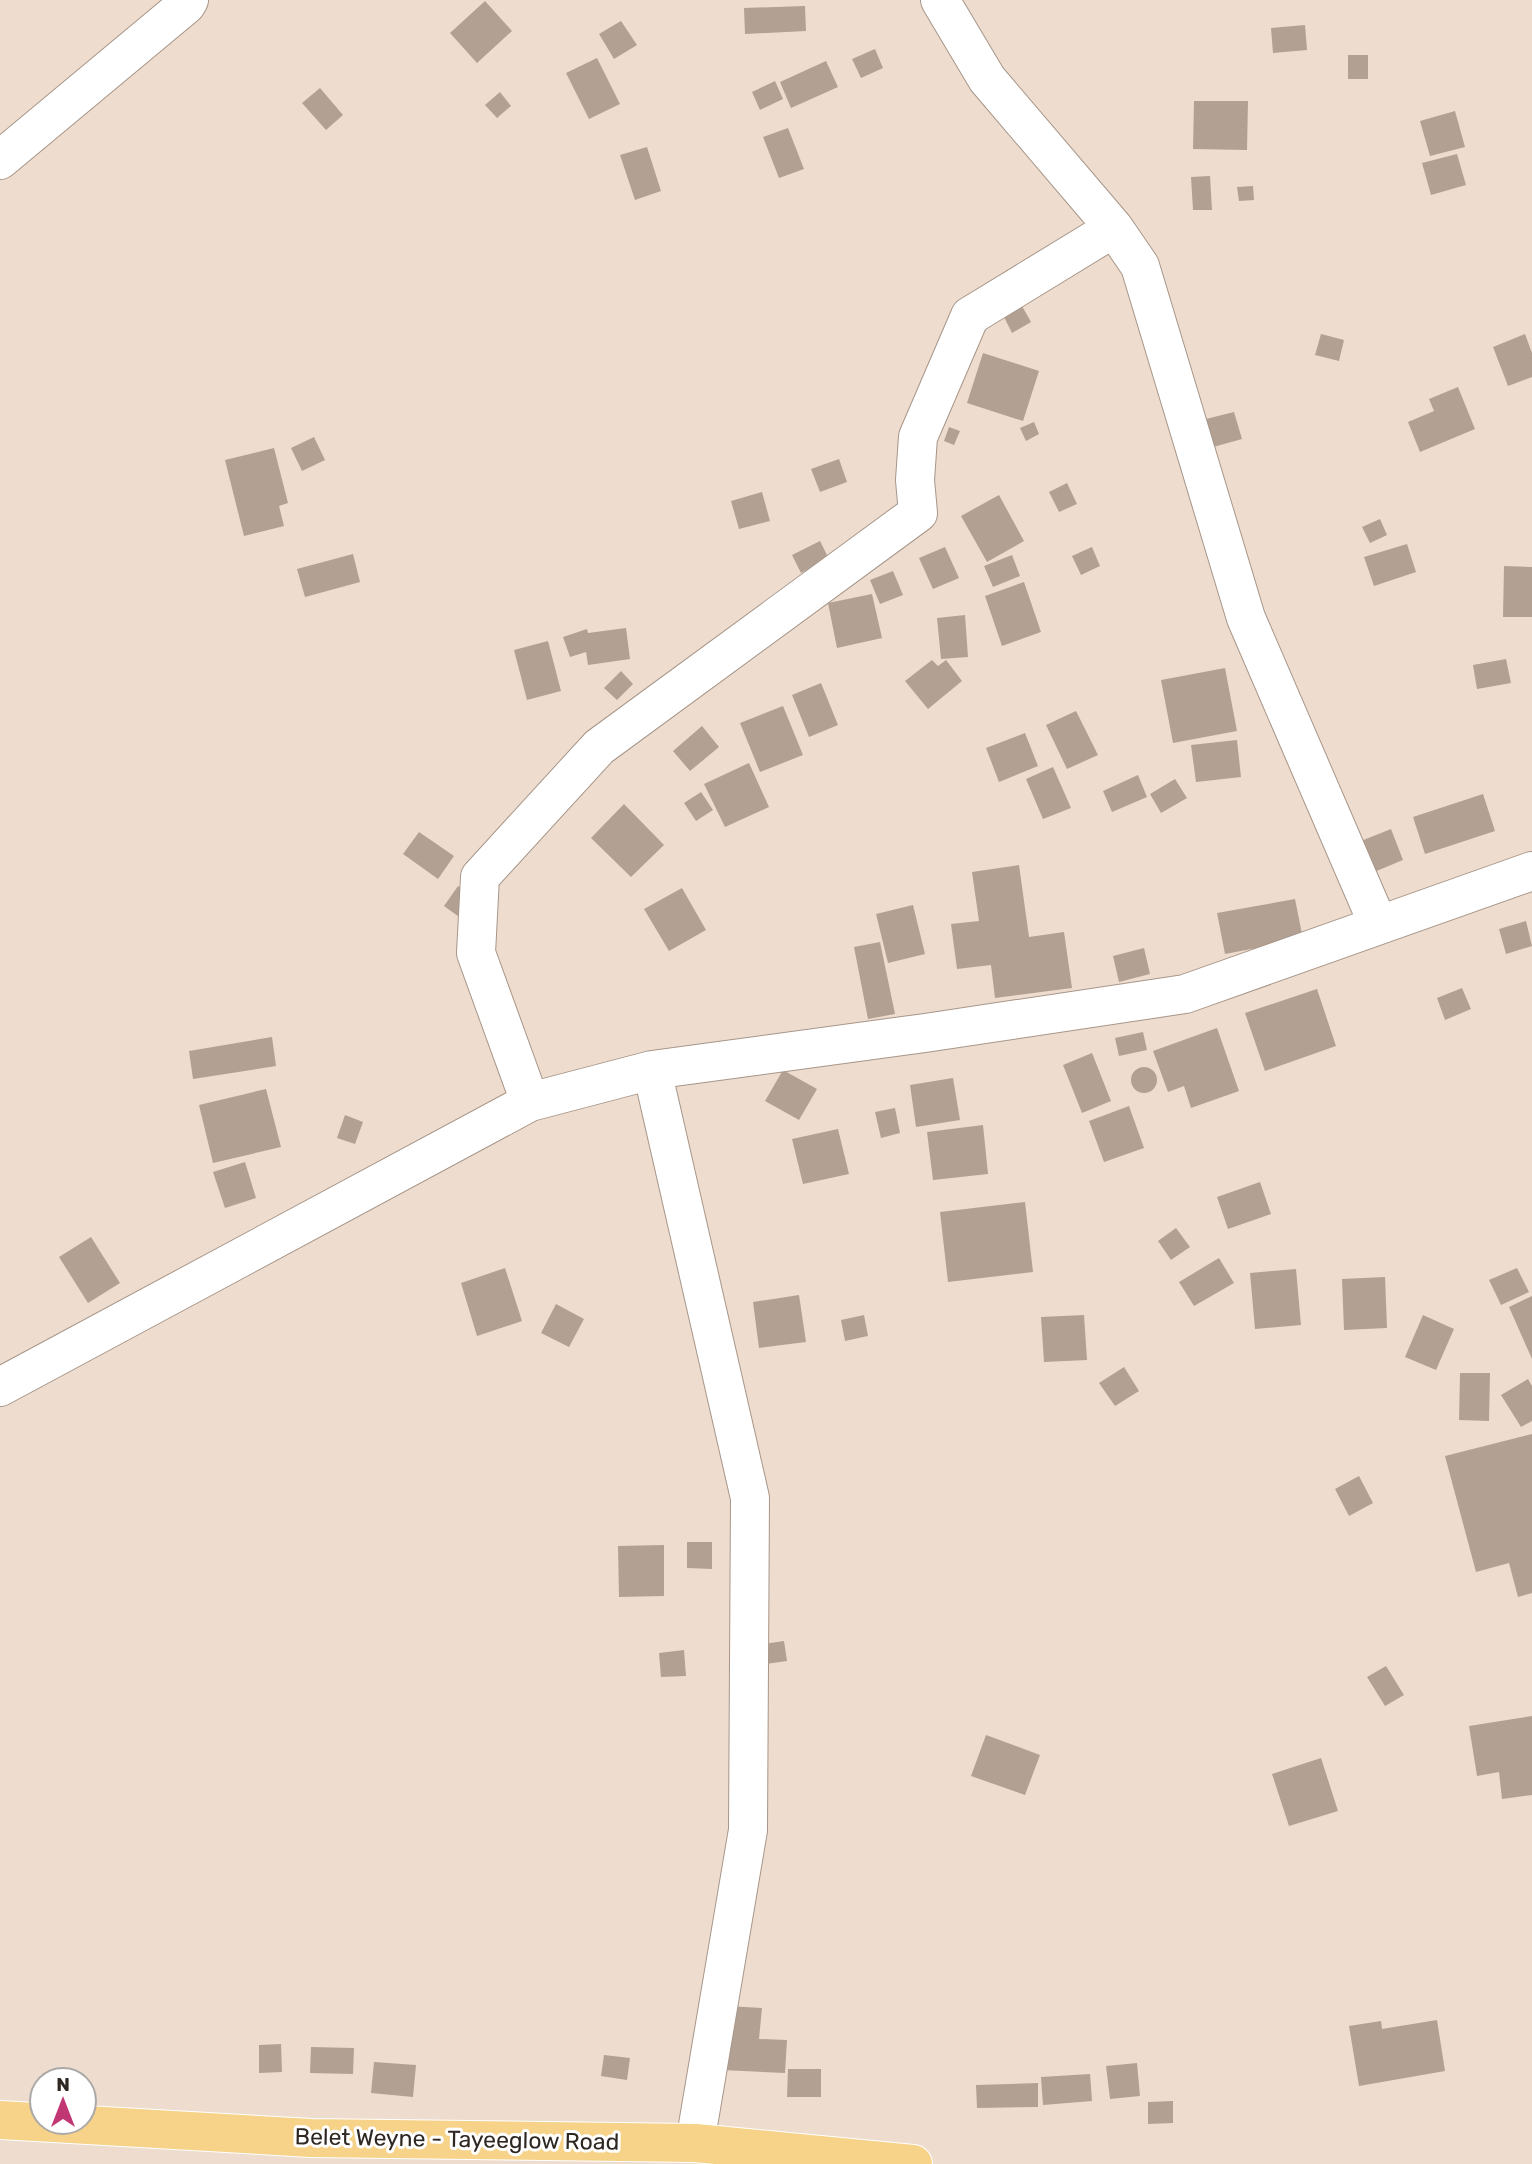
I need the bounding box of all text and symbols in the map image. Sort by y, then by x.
north arrow [28,2066,98,2136]
text: N [56,2073,70,2096]
street label: Belet Weyne - Tayeeglow Road [294,2122,620,2156]

